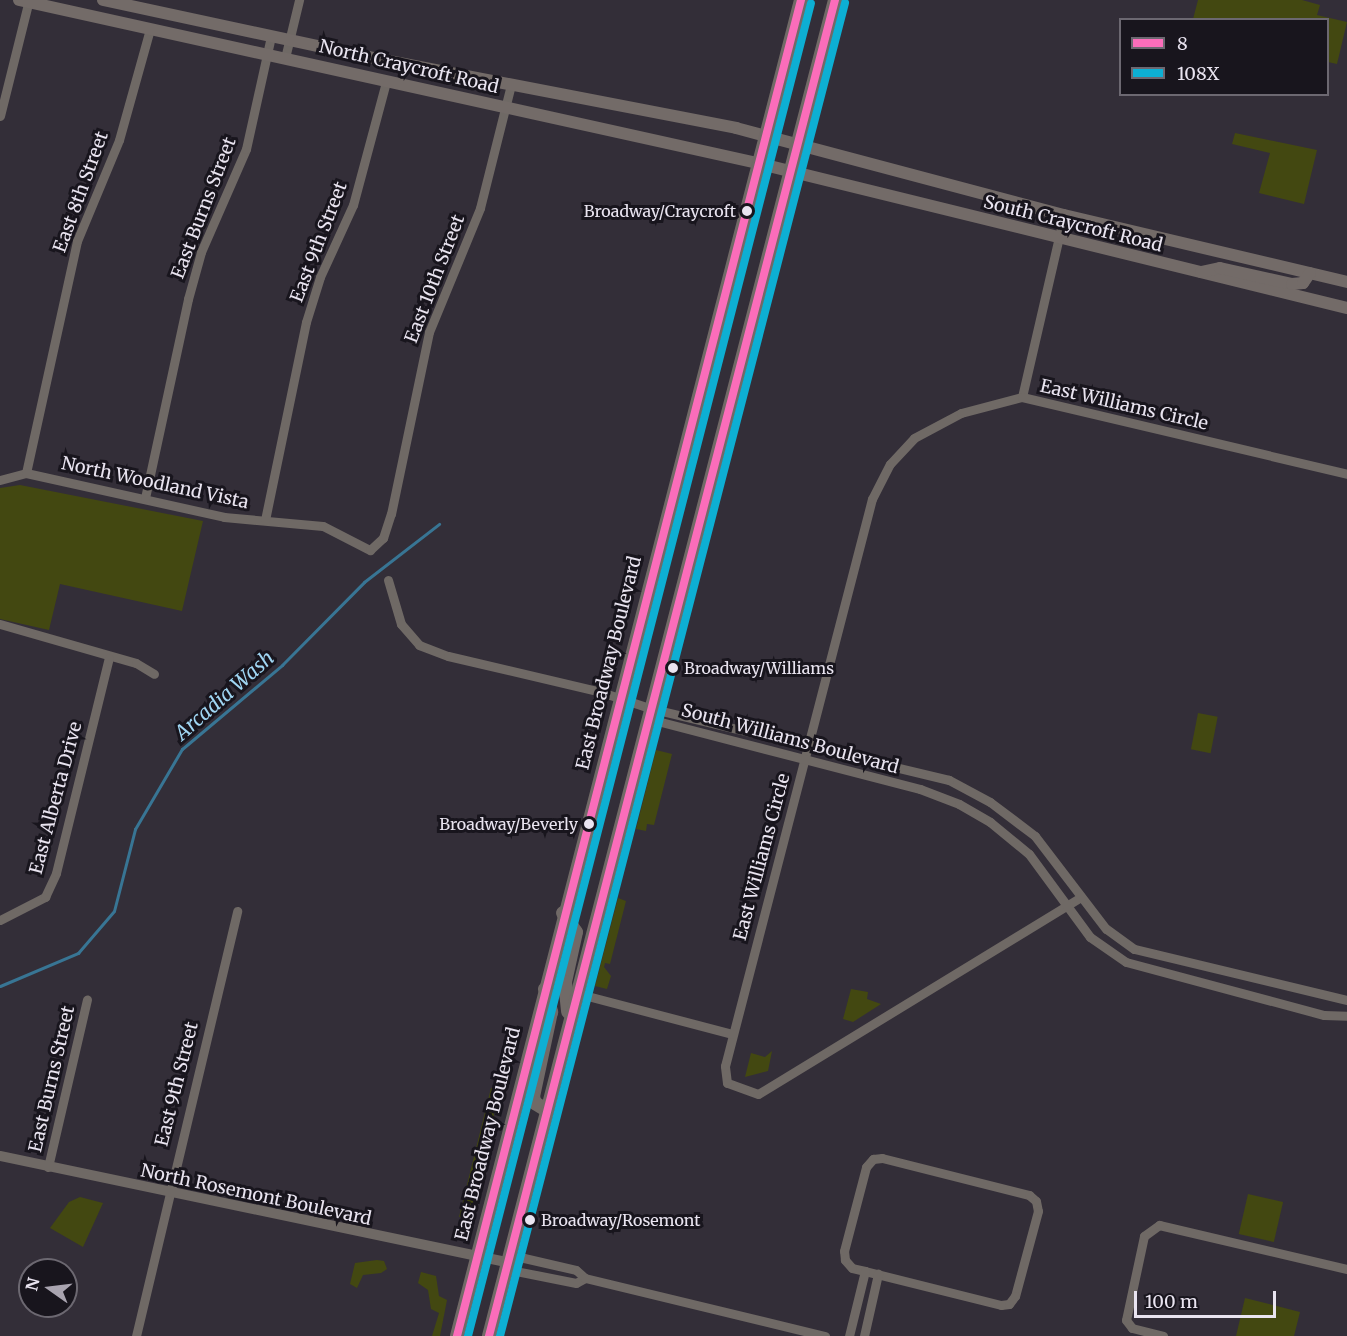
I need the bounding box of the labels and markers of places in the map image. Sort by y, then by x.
place label: Broadway/Craycroft [584,201,736,221]
marker: Broadway/Craycroft [741,205,753,217]
place label: Broadway/Williams [684,658,834,678]
marker: Broadway/Williams [667,662,679,674]
place label: Broadway/Beverly [439,814,578,834]
marker: Broadway/Beverly [583,818,595,830]
place label: Broadway/Rosemont [541,1210,700,1230]
marker: Broadway/Rosemont [524,1214,536,1226]

